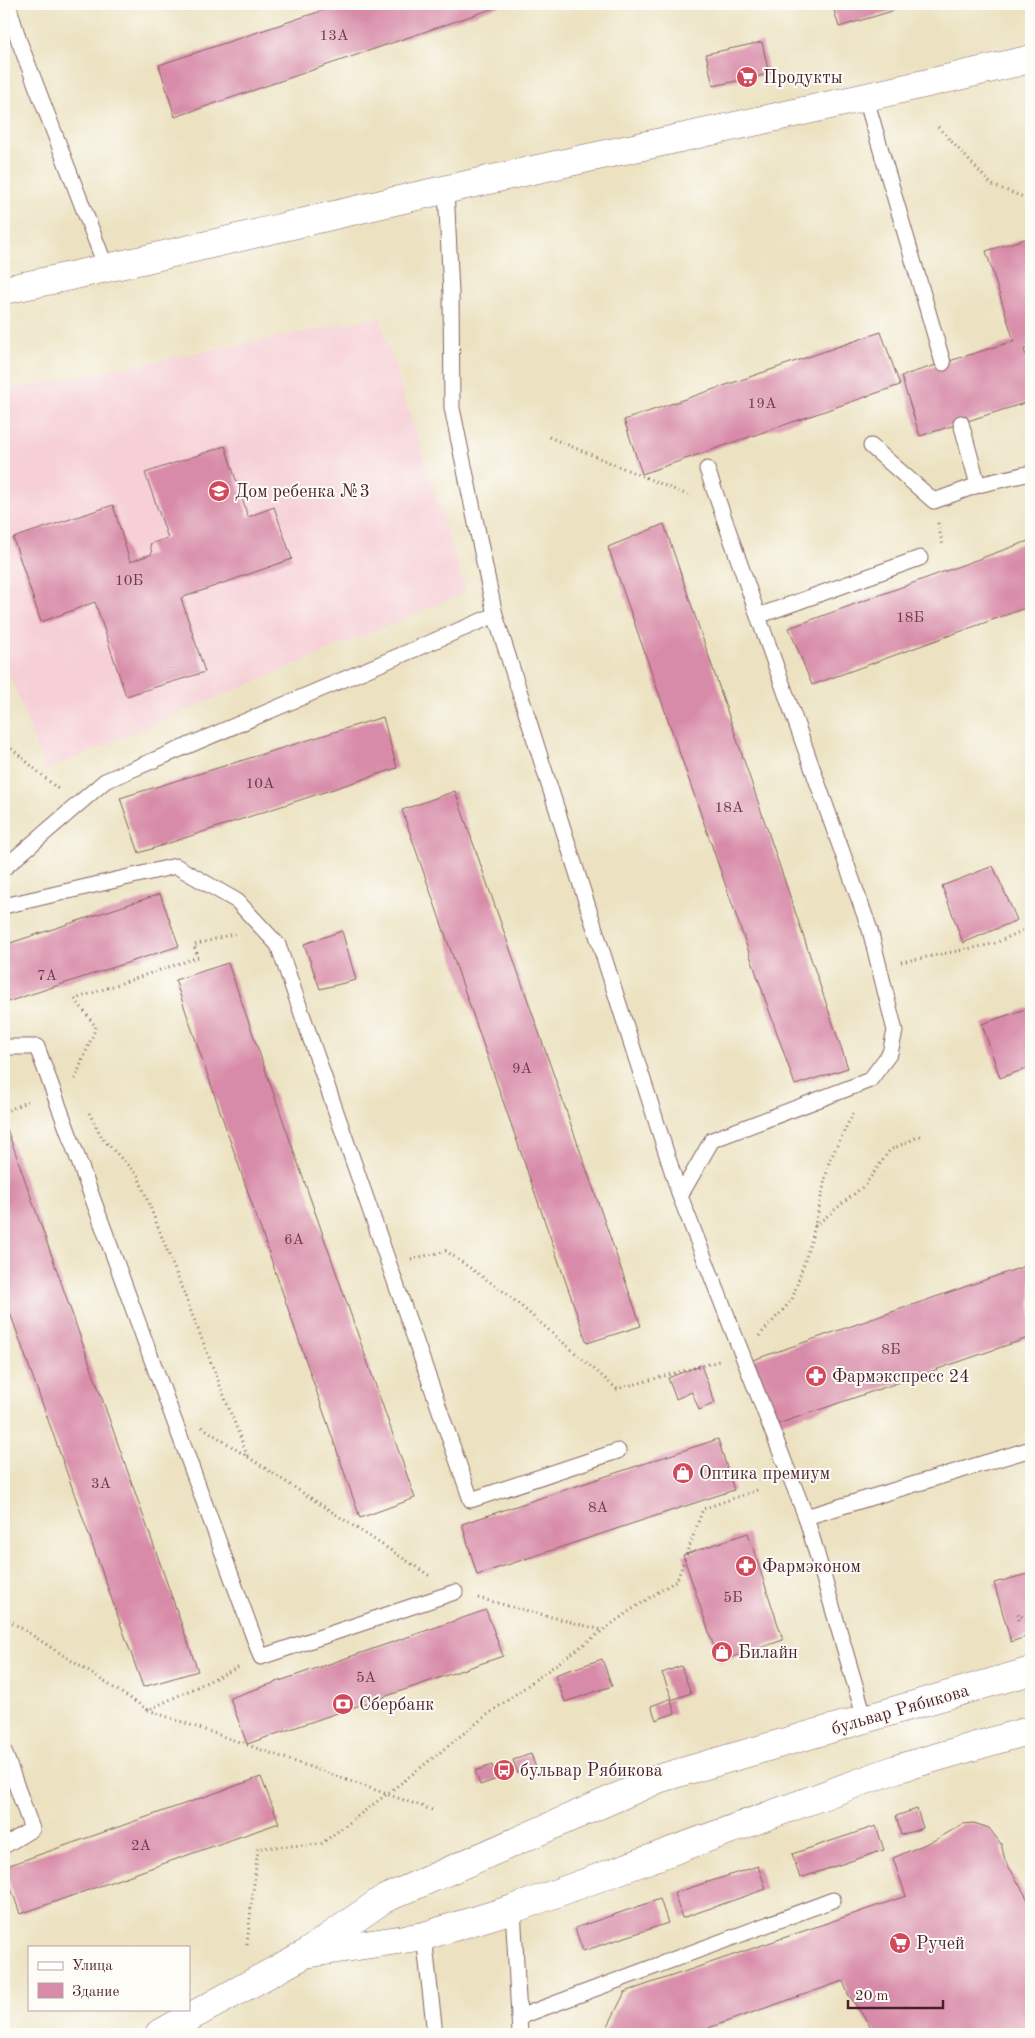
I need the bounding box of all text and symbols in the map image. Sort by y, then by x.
house number: 13А [320,29,349,44]
supermarket icon: Продукты [735,65,759,89]
place label: Продукты [763,69,843,87]
house number: 19А [748,397,777,412]
school or university icon: Дом ребенка №3 [207,479,231,503]
place label: Дом ребенка №3 [235,483,370,501]
house number: 10Б [115,574,143,589]
house number: 18Б [896,611,924,626]
house number: 10А [246,777,275,792]
house number: 18А [715,801,744,816]
house number: 7А [37,969,58,984]
house number: 9А [512,1062,533,1077]
house number: 6А [284,1233,305,1248]
house number: 8Б [881,1343,901,1358]
pharmacy icon: Фармэкспресс 24 [804,1364,828,1388]
place label: Фармэкспресс 24 [832,1368,970,1386]
shop icon: Оптика премиум [671,1461,695,1485]
place label: Оптика премиум [699,1465,830,1483]
house number: 3А [91,1477,112,1492]
house number: 8А [588,1501,609,1516]
pharmacy icon: Фармэконом [734,1554,758,1578]
place label: Фармэконом [762,1558,861,1576]
house number: 5Б [723,1591,743,1606]
shop icon: Билайн [710,1640,734,1664]
place label: Билайн [738,1644,798,1662]
house number: 5А [356,1671,377,1686]
street label: бульвар Рябикова [829,1682,971,1738]
bank icon: Сбербанк [331,1692,355,1716]
place label: Сбербанк [359,1696,434,1714]
bus stop icon: бульвар Рябикова [492,1758,516,1782]
place label: бульвар Рябикова [520,1762,663,1780]
house number: 2А [131,1839,152,1854]
supermarket icon: Ручей [888,1931,912,1955]
place label: Ручей [916,1935,965,1953]
legend [28,1946,190,2010]
text: Улица [72,1959,113,1974]
scale bar [848,1978,942,2010]
text: Здание [72,1985,119,2000]
text: 20 m [855,1989,889,2004]

